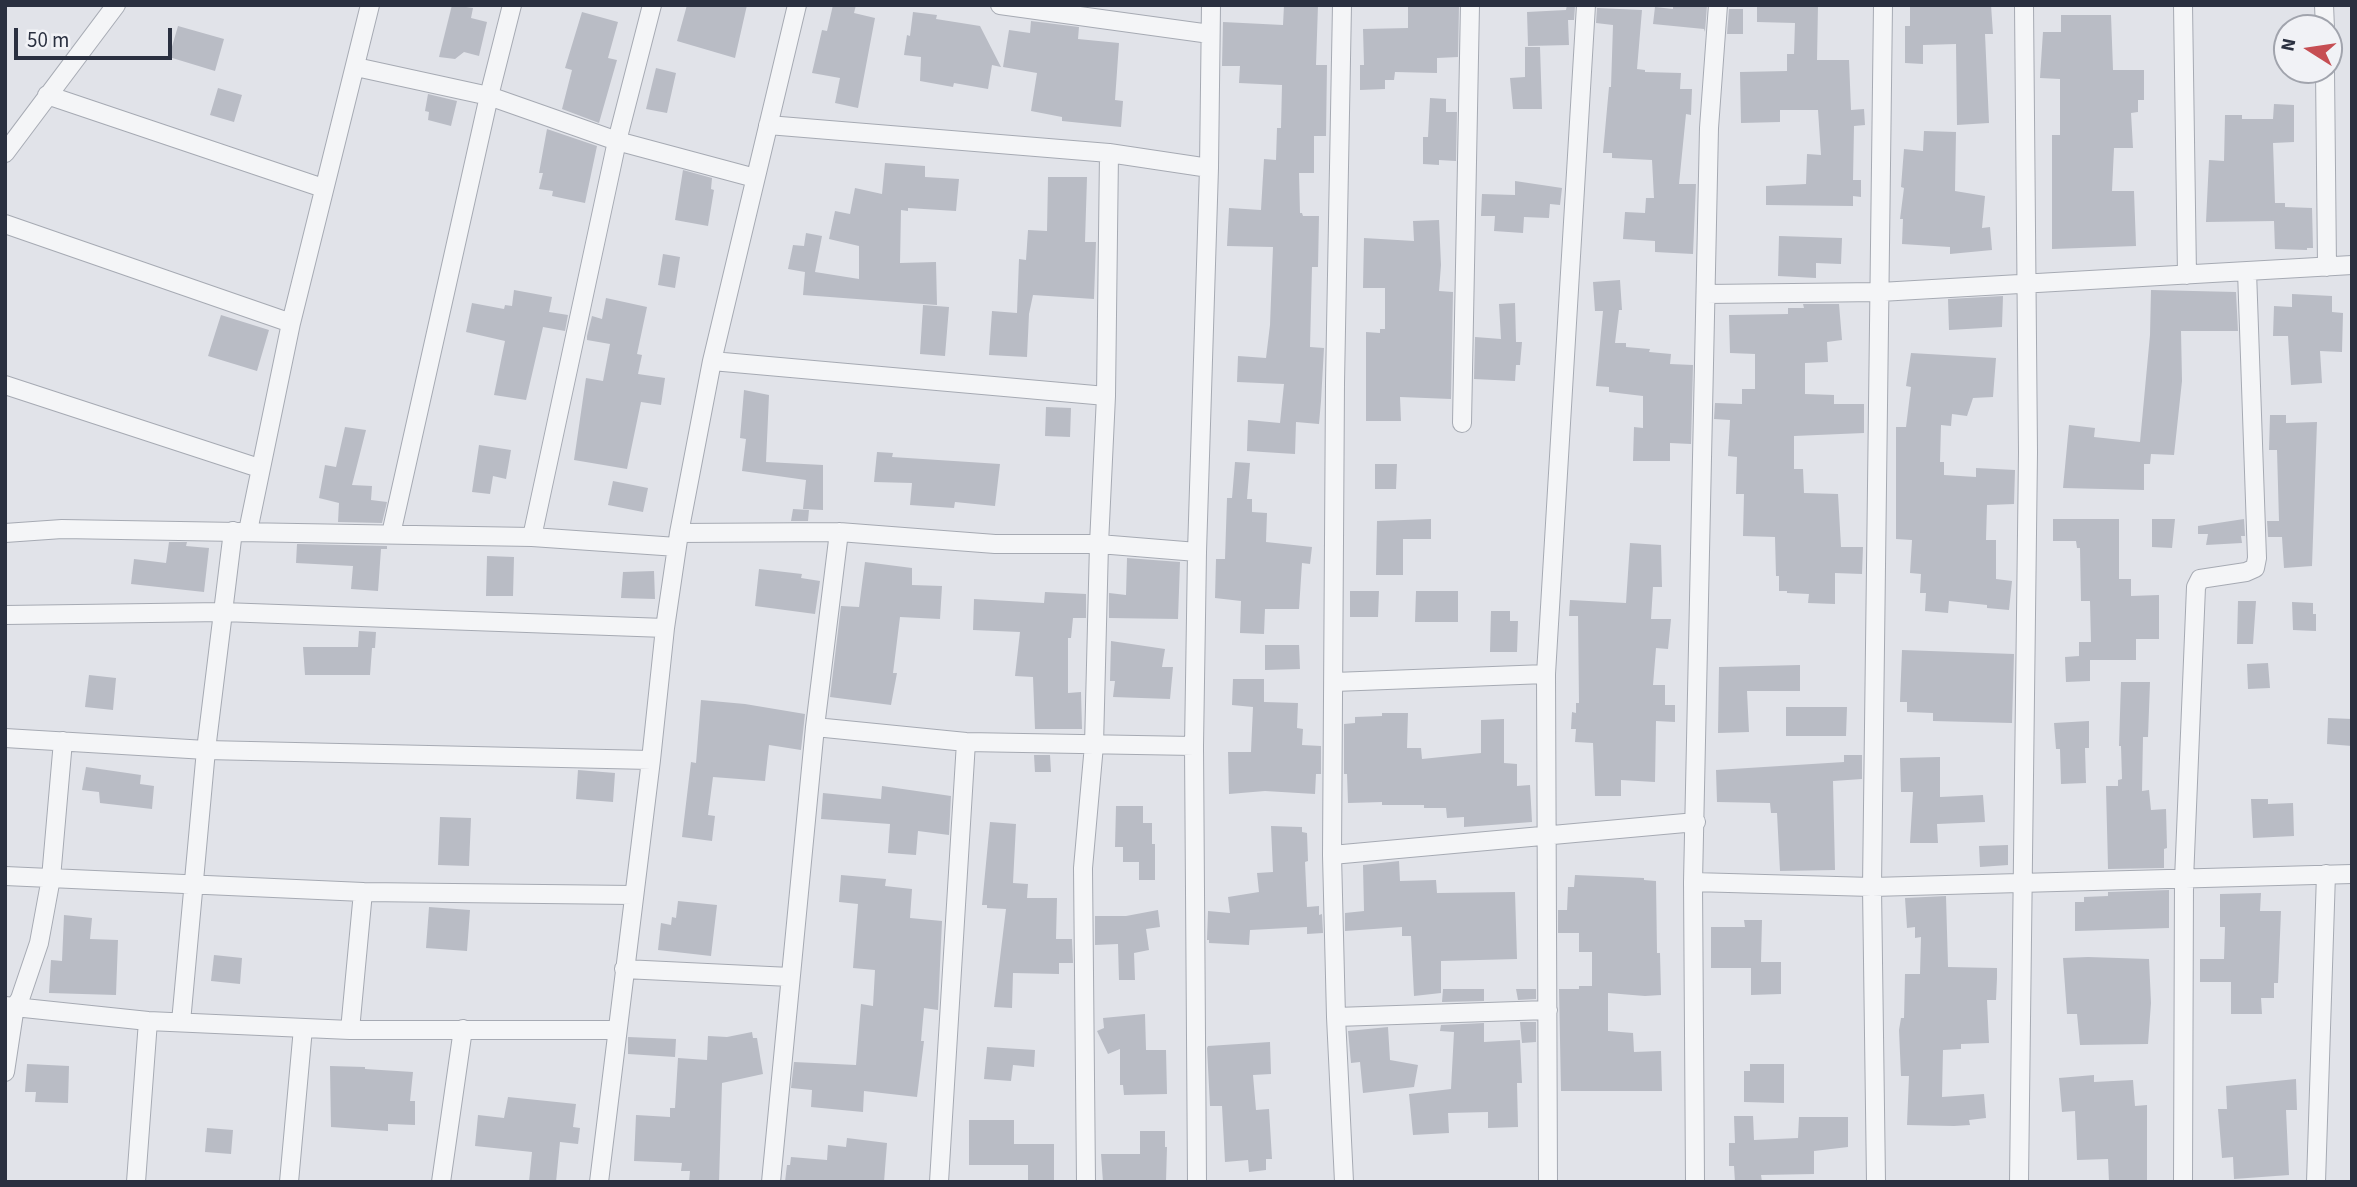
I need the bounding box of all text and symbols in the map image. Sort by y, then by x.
scale bar [18,14,175,58]
north arrow [2273,14,2343,84]
text: 50 m [27,25,69,55]
text: N [2274,36,2303,54]

